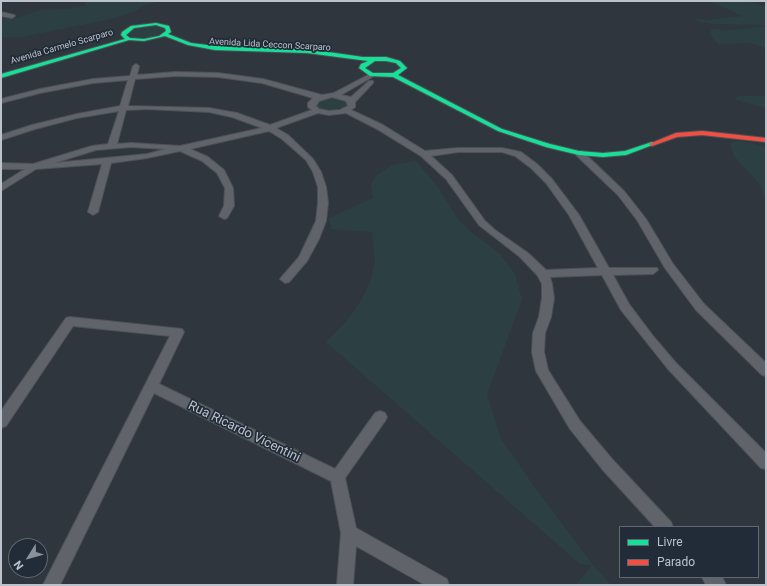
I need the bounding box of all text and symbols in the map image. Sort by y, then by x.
street label: Avenida Carmelo Scarparo [9,27,115,67]
street label: Avenida Lida Ceccon Scarparo [209,36,331,54]
street label: Rua Ricardo Vicentini [185,398,303,466]
legend [619,526,759,578]
text: Livre [657,535,683,549]
north arrow [8,538,48,578]
text: Parado [657,555,695,569]
text: N [11,558,26,572]

